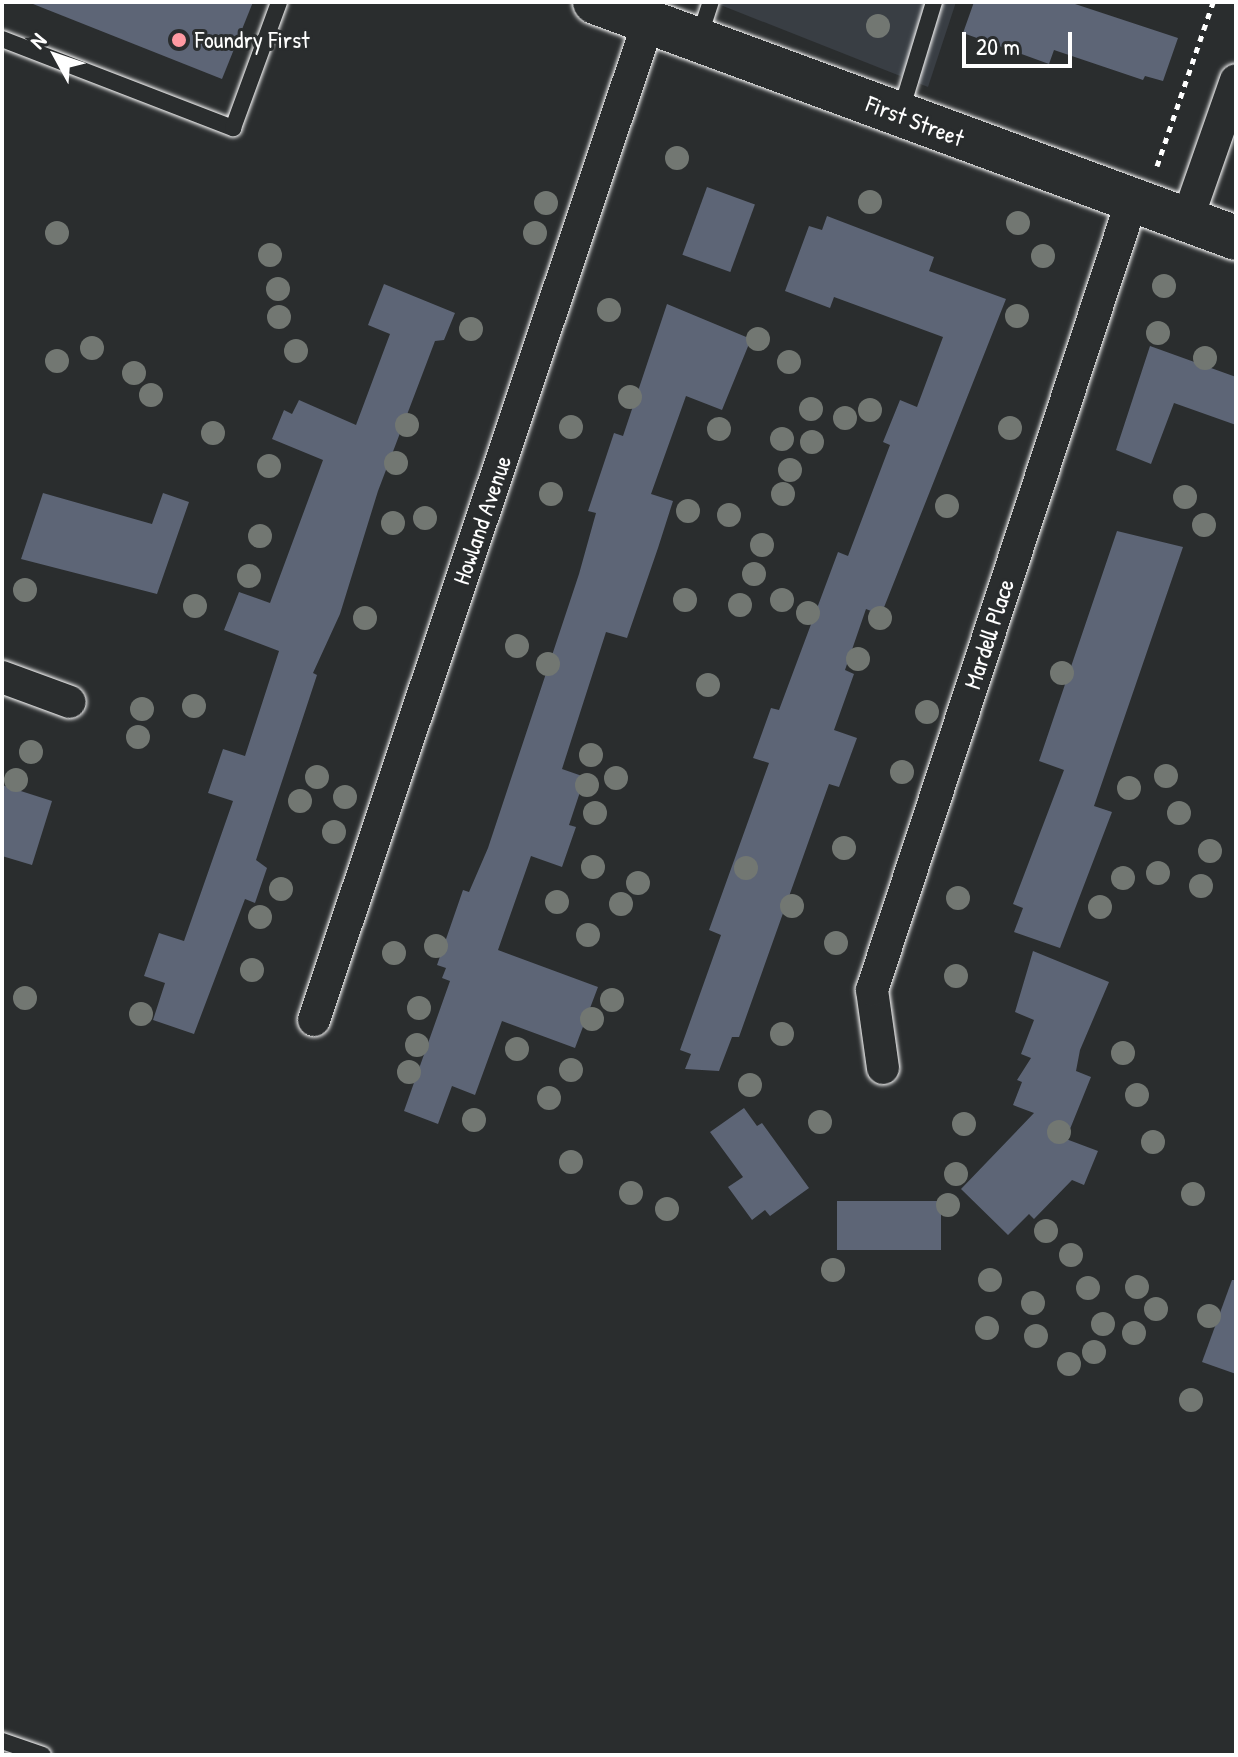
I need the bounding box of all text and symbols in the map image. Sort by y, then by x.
north arrow [16,16,96,96]
scale bar [966,16,1076,66]
text: N [22,26,53,55]
place label: Foundry First [195,26,310,54]
text: 20 m [976,30,1020,62]
marker: Foundry First [170,31,188,49]
street label: First Street [862,89,968,153]
street label: Howland Avenue [447,452,517,588]
street label: Mardell Place [958,575,1020,693]

